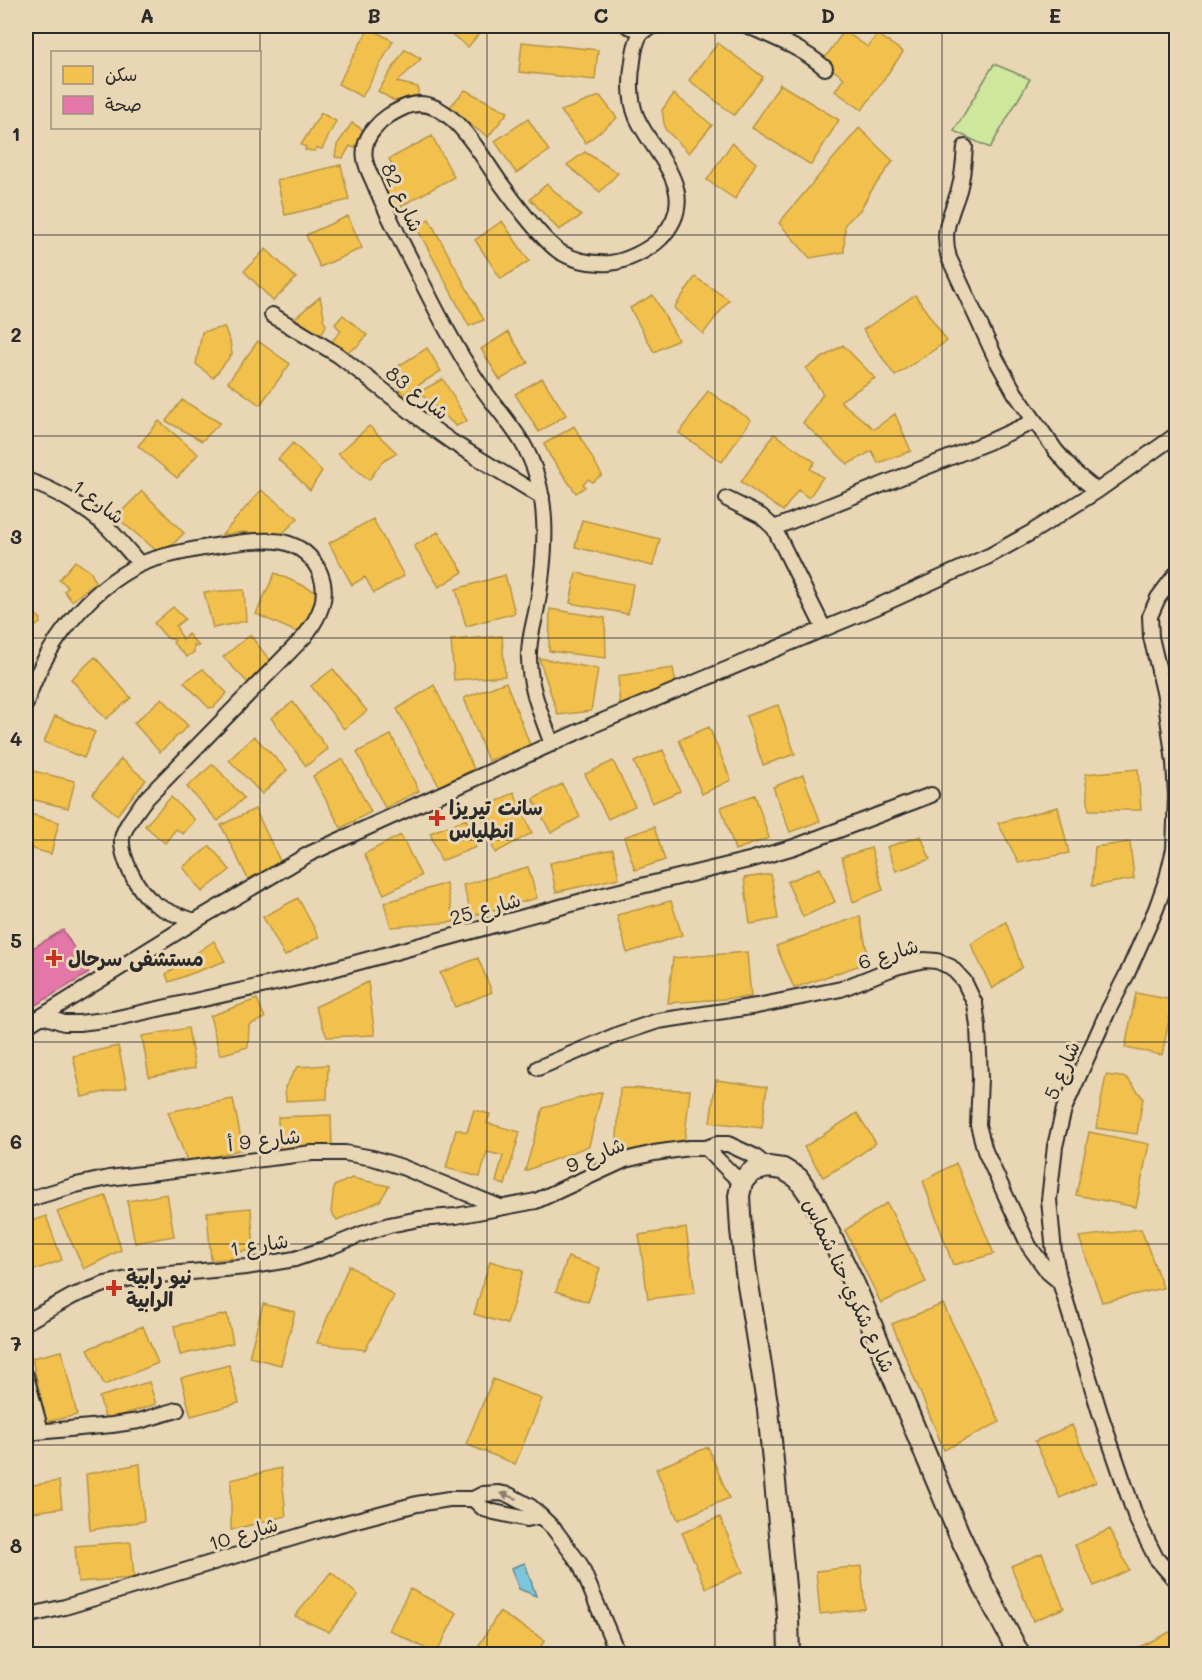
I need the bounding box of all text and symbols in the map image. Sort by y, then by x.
text: A [140,2,154,28]
text: B [367,2,381,28]
text: C [594,2,609,28]
text: D [821,2,835,28]
text: E [1049,2,1061,28]
legend [51,51,261,129]
text: سكن [105,62,137,86]
text: صحة [105,92,142,116]
text: 1 [12,120,20,146]
street label: شارع 82 [374,158,430,236]
text: 2 [10,321,22,347]
street label: شارع 83 [380,359,455,426]
street label: شارع 1 [67,473,130,531]
text: 3 [10,523,22,549]
text: 4 [10,725,23,751]
place label: سانت تيريزا انطلياس [449,794,543,843]
marker: سانت تيريزا انطلياس [430,811,444,825]
street label: شارع 25 [447,886,524,932]
text: 5 [10,927,22,953]
street label: شارع 6 [855,932,922,976]
place label: مستشفى سرحال [68,945,204,972]
marker: مستشفى سرحال [45,949,63,967]
street label: شارع 5 [1037,1037,1087,1104]
street label: شارع 9 أ [226,1122,302,1158]
text: 6 [10,1128,22,1154]
street label: شارع 9 [562,1130,629,1180]
street label: شارع شكري حنا شماس [795,1194,902,1378]
street label: شارع 1 [228,1227,290,1263]
place label: نيو رابية الرابية [126,1263,192,1313]
marker: نيو رابية الرابية [107,1281,121,1295]
text: 7 [10,1330,22,1356]
one-way arrow [500,1491,518,1500]
street label: شارع 10 [205,1510,281,1558]
text: 8 [10,1532,22,1558]

